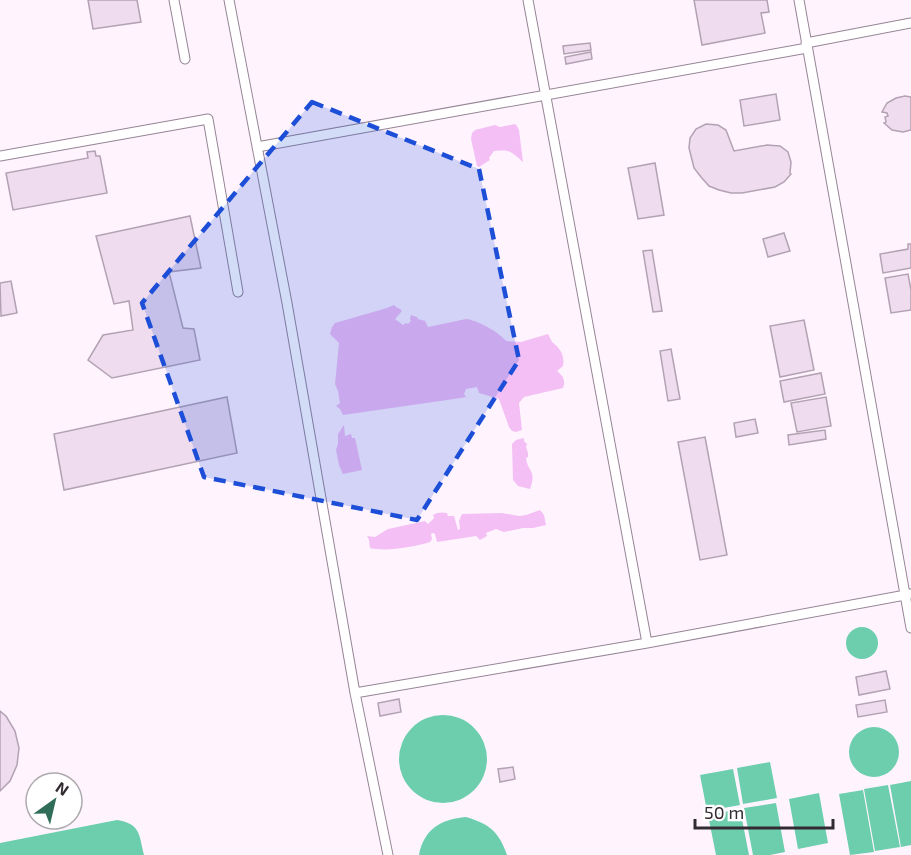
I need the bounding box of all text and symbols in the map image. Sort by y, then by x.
north arrow [24,771,84,831]
text: N [53,777,73,799]
scale bar [695,792,833,830]
text: 50 m [704,801,744,823]

